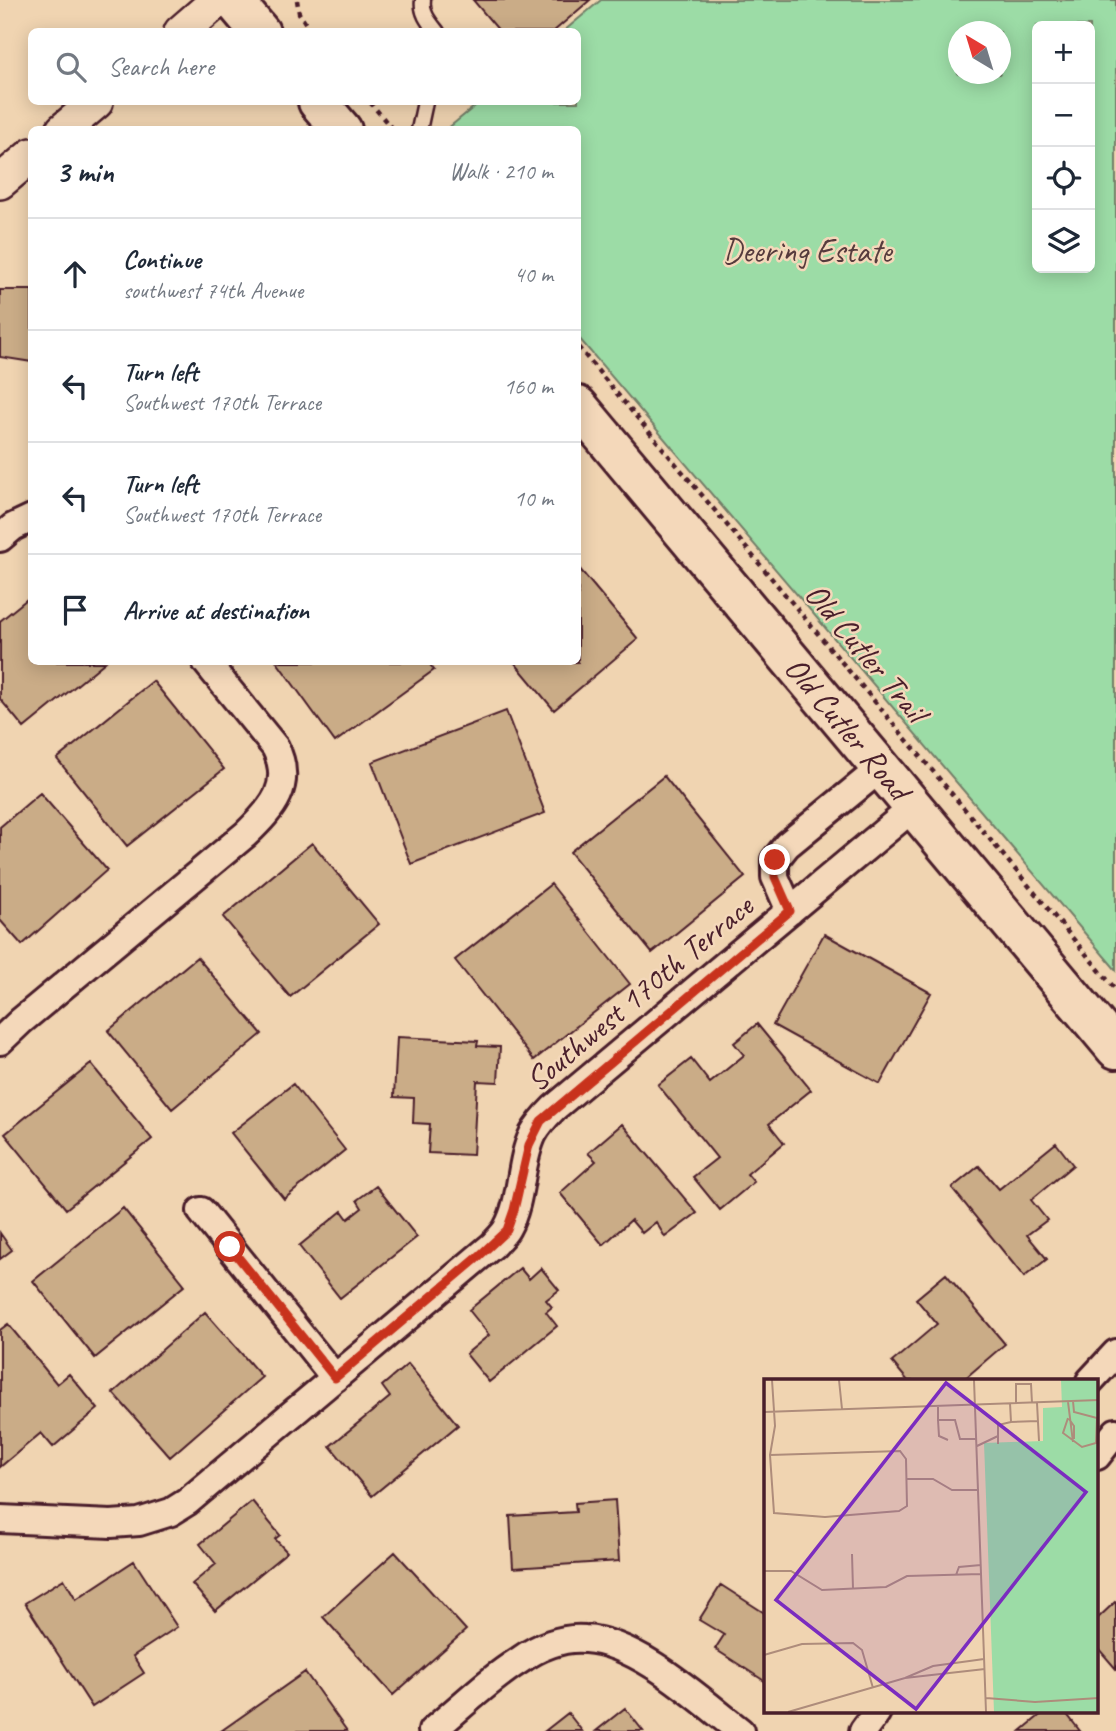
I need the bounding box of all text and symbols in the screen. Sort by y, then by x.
north arrow [948,21,1011,84]
map controls [1032,21,1095,273]
button: + [1032,21,1095,84]
search box [28,28,581,105]
icon: search [52,48,90,86]
text: Search here [108,50,214,83]
button: − [1032,84,1095,147]
button: locate [1032,147,1095,210]
text: 3 min [56,153,113,191]
text: Walk · 210 m [449,157,553,186]
button: layers [1032,210,1095,273]
park label: Deering Estate [722,230,894,272]
text: Continue [123,243,201,276]
icon: ahead [56,255,94,293]
text: 40 m [514,260,553,289]
text: southwest 74th Avenue [123,276,303,305]
text: Turn left [123,355,198,388]
icon: left [56,367,94,405]
text: 160 m [504,372,553,401]
text: Southwest 170th Terrace [123,388,321,417]
text: Turn left [123,467,198,500]
icon: left [56,479,94,517]
text: 10 m [514,484,553,513]
text: Southwest 170th Terrace [123,500,321,529]
street label: Old Cutler Trail [796,574,940,734]
icon: arrive [56,591,94,629]
text: Arrive at destination [123,594,309,627]
street label: Old Cutler Road [775,648,923,812]
route end [759,844,790,875]
street label: Southwest 170th Terrace [517,884,763,1100]
route start [214,1231,245,1262]
inset map [764,1379,1098,1714]

